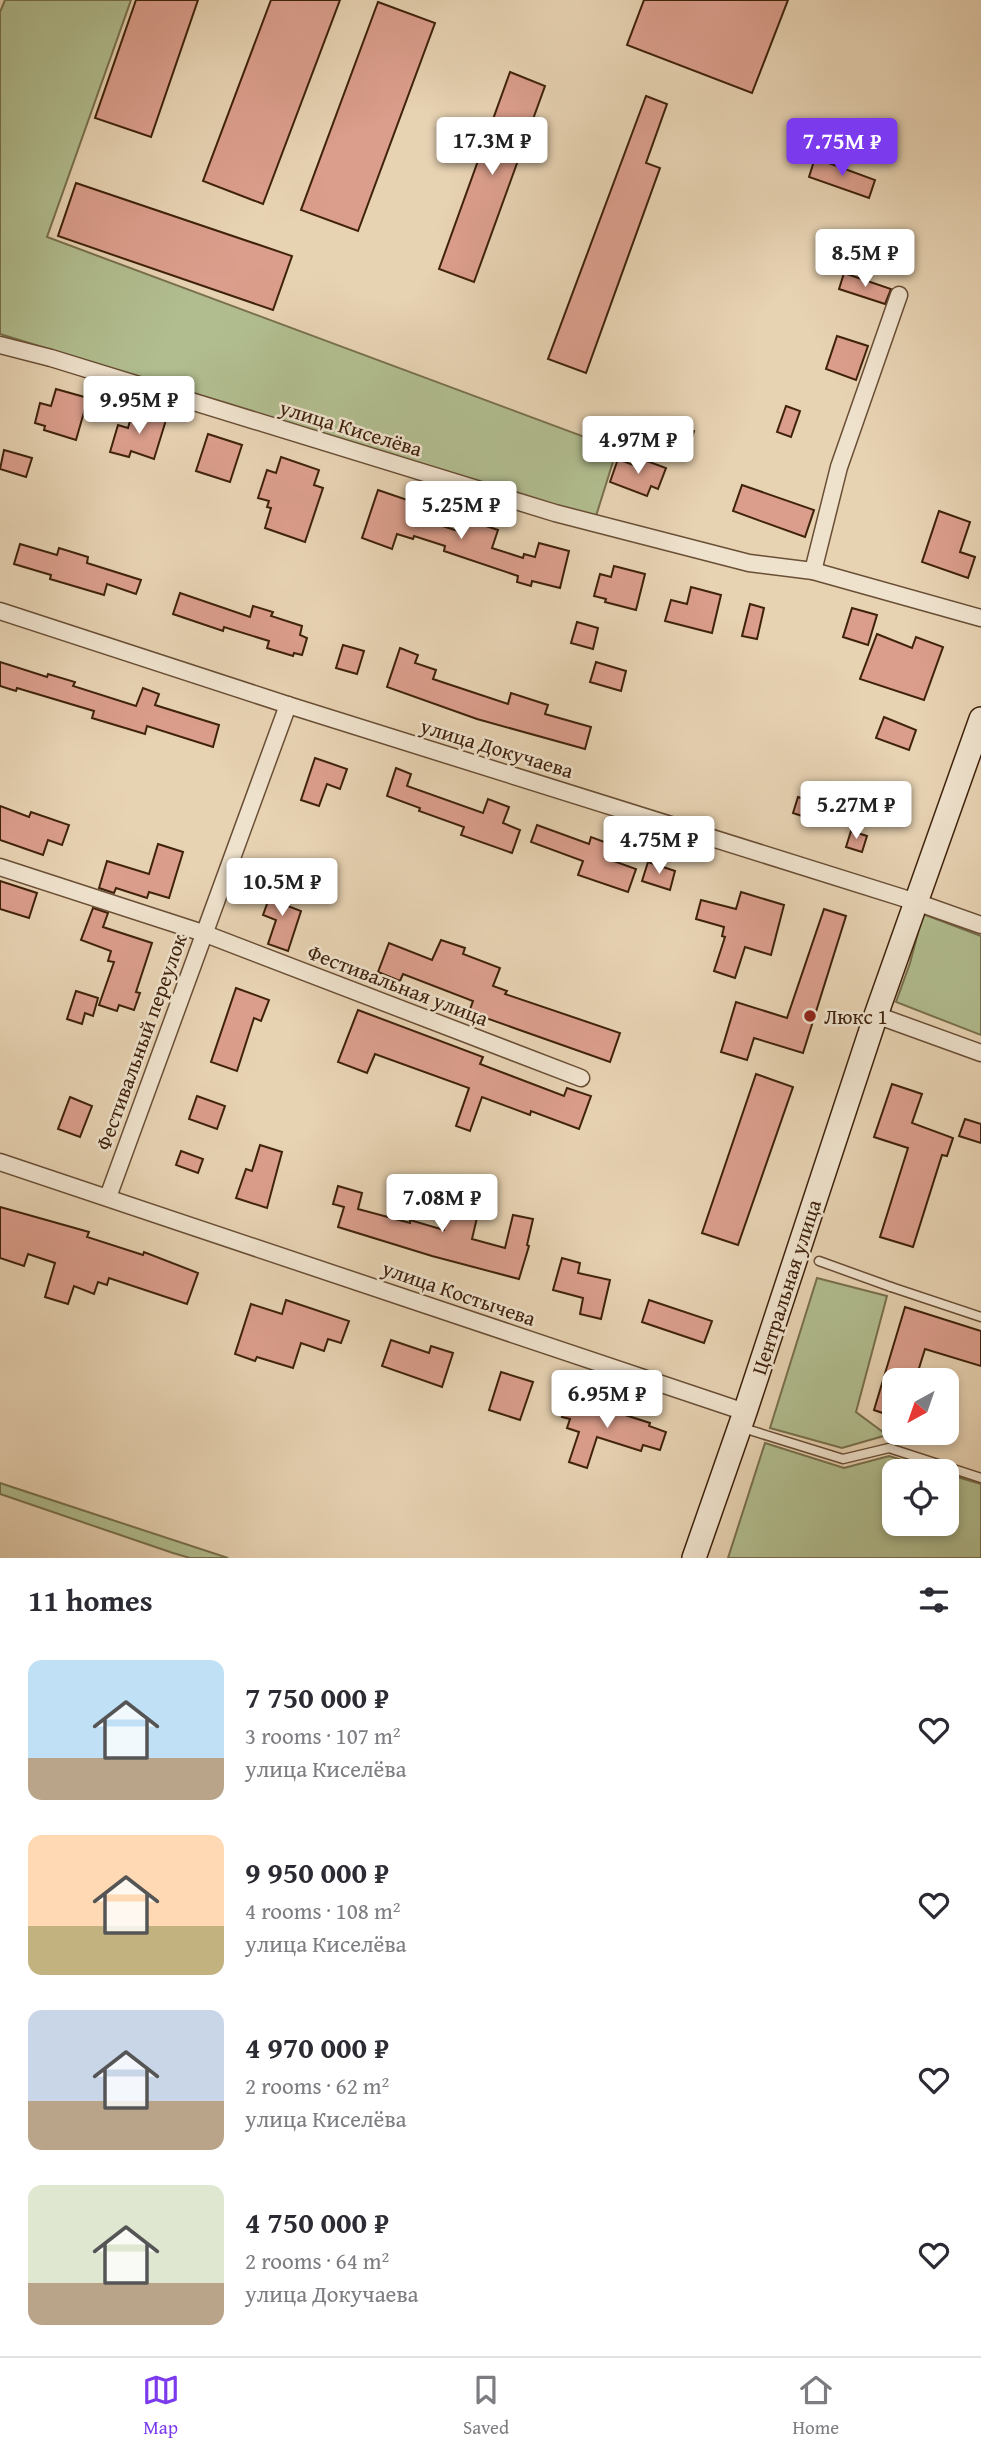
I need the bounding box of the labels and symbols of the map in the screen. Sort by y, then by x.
pin: 17.3M ₽ [427,118,557,177]
pin: 7.75M ₽ [777,118,907,178]
pin: 8.5M ₽ [808,230,922,289]
pin: 9.95M ₽ [74,376,204,436]
street label: улица Киселёва [275,391,426,464]
pin: 4.97M ₽ [573,416,703,476]
pin: 5.25M ₽ [396,482,526,541]
street label: улица Докучаева [416,710,577,786]
pin: 5.27M ₽ [791,782,921,841]
pin: 4.75M ₽ [594,816,724,876]
pin: 10.5M ₽ [217,858,347,918]
street label: Фестивальный переулок [87,930,195,1154]
street label: Фестивальная улица [303,936,493,1034]
place label: Люкс 1 [824,1001,888,1032]
marker: Люкс 1 [802,1008,818,1024]
pin: 7.08M ₽ [377,1174,507,1234]
street label: Центральная улица [743,1195,829,1379]
street label: улица Костычева [377,1252,540,1334]
north arrow [882,1368,959,1446]
pin: 6.95M ₽ [542,1370,672,1430]

